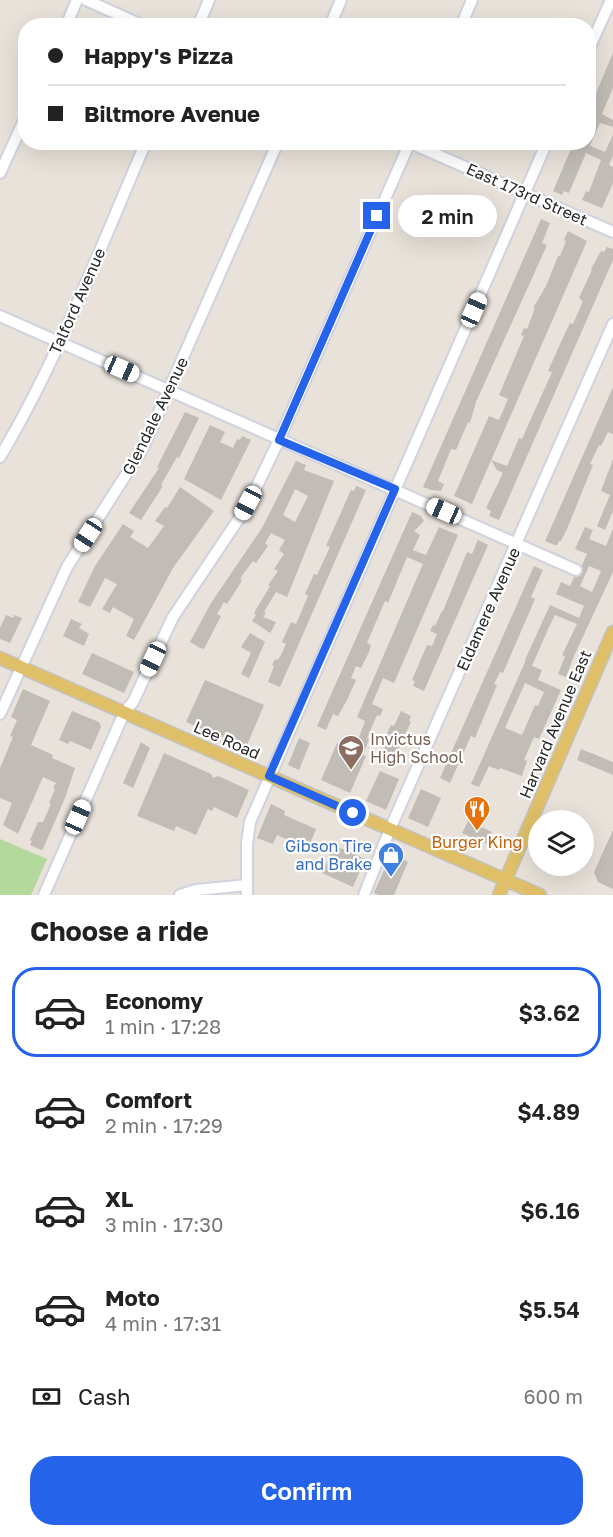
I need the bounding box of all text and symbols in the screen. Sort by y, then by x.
text: Happy's Pizza [84,42,233,69]
text: Biltmore Avenue [84,100,260,127]
street label: East 173rd Street [463,158,591,230]
callout: 2 min [398,195,497,237]
route end [363,202,390,229]
text: 2 min [422,204,474,228]
street label: Talford Avenue [45,245,109,357]
car [458,290,490,330]
car [102,353,142,385]
street label: Glendale Avenue [118,354,192,478]
car [232,483,264,523]
car [424,495,464,527]
car [71,515,105,555]
street label: Eldamere Avenue [452,544,524,674]
car [137,639,169,679]
street label: Harvard Avenue East [515,647,595,801]
street label: Lee Road [191,716,263,764]
place label: Invictus High School [370,729,463,767]
school or university icon: Invictus High School [336,733,366,771]
restaurant icon: Burger King [462,794,492,832]
car [62,797,94,837]
route start [339,799,366,826]
map controls [528,810,594,876]
button: layers [528,810,594,876]
place label: Burger King [432,832,522,852]
place label: Gibson Tire and Brake [285,836,372,874]
shop icon: Gibson Tire and Brake [376,840,406,878]
text: Choose a ride [30,915,209,947]
icon: car [33,985,87,1039]
text: Economy [105,987,203,1014]
text: $3.62 [518,999,580,1026]
text: 1 min · 17:28 [105,1014,221,1038]
icon: car [33,1084,87,1138]
text: Comfort [105,1086,192,1113]
text: $4.89 [517,1098,580,1125]
text: 2 min · 17:29 [105,1113,223,1137]
icon: car [33,1183,87,1237]
text: XL [105,1185,133,1212]
text: $6.16 [520,1197,580,1224]
text: 3 min · 17:30 [105,1212,223,1236]
icon: car [33,1282,87,1336]
text: Moto [105,1284,160,1311]
text: $5.54 [519,1296,580,1323]
text: 4 min · 17:31 [105,1311,221,1335]
icon: cash [30,1380,63,1413]
text: Cash [78,1383,131,1410]
text: 600 m [523,1384,583,1408]
button: Confirm [30,1456,583,1525]

